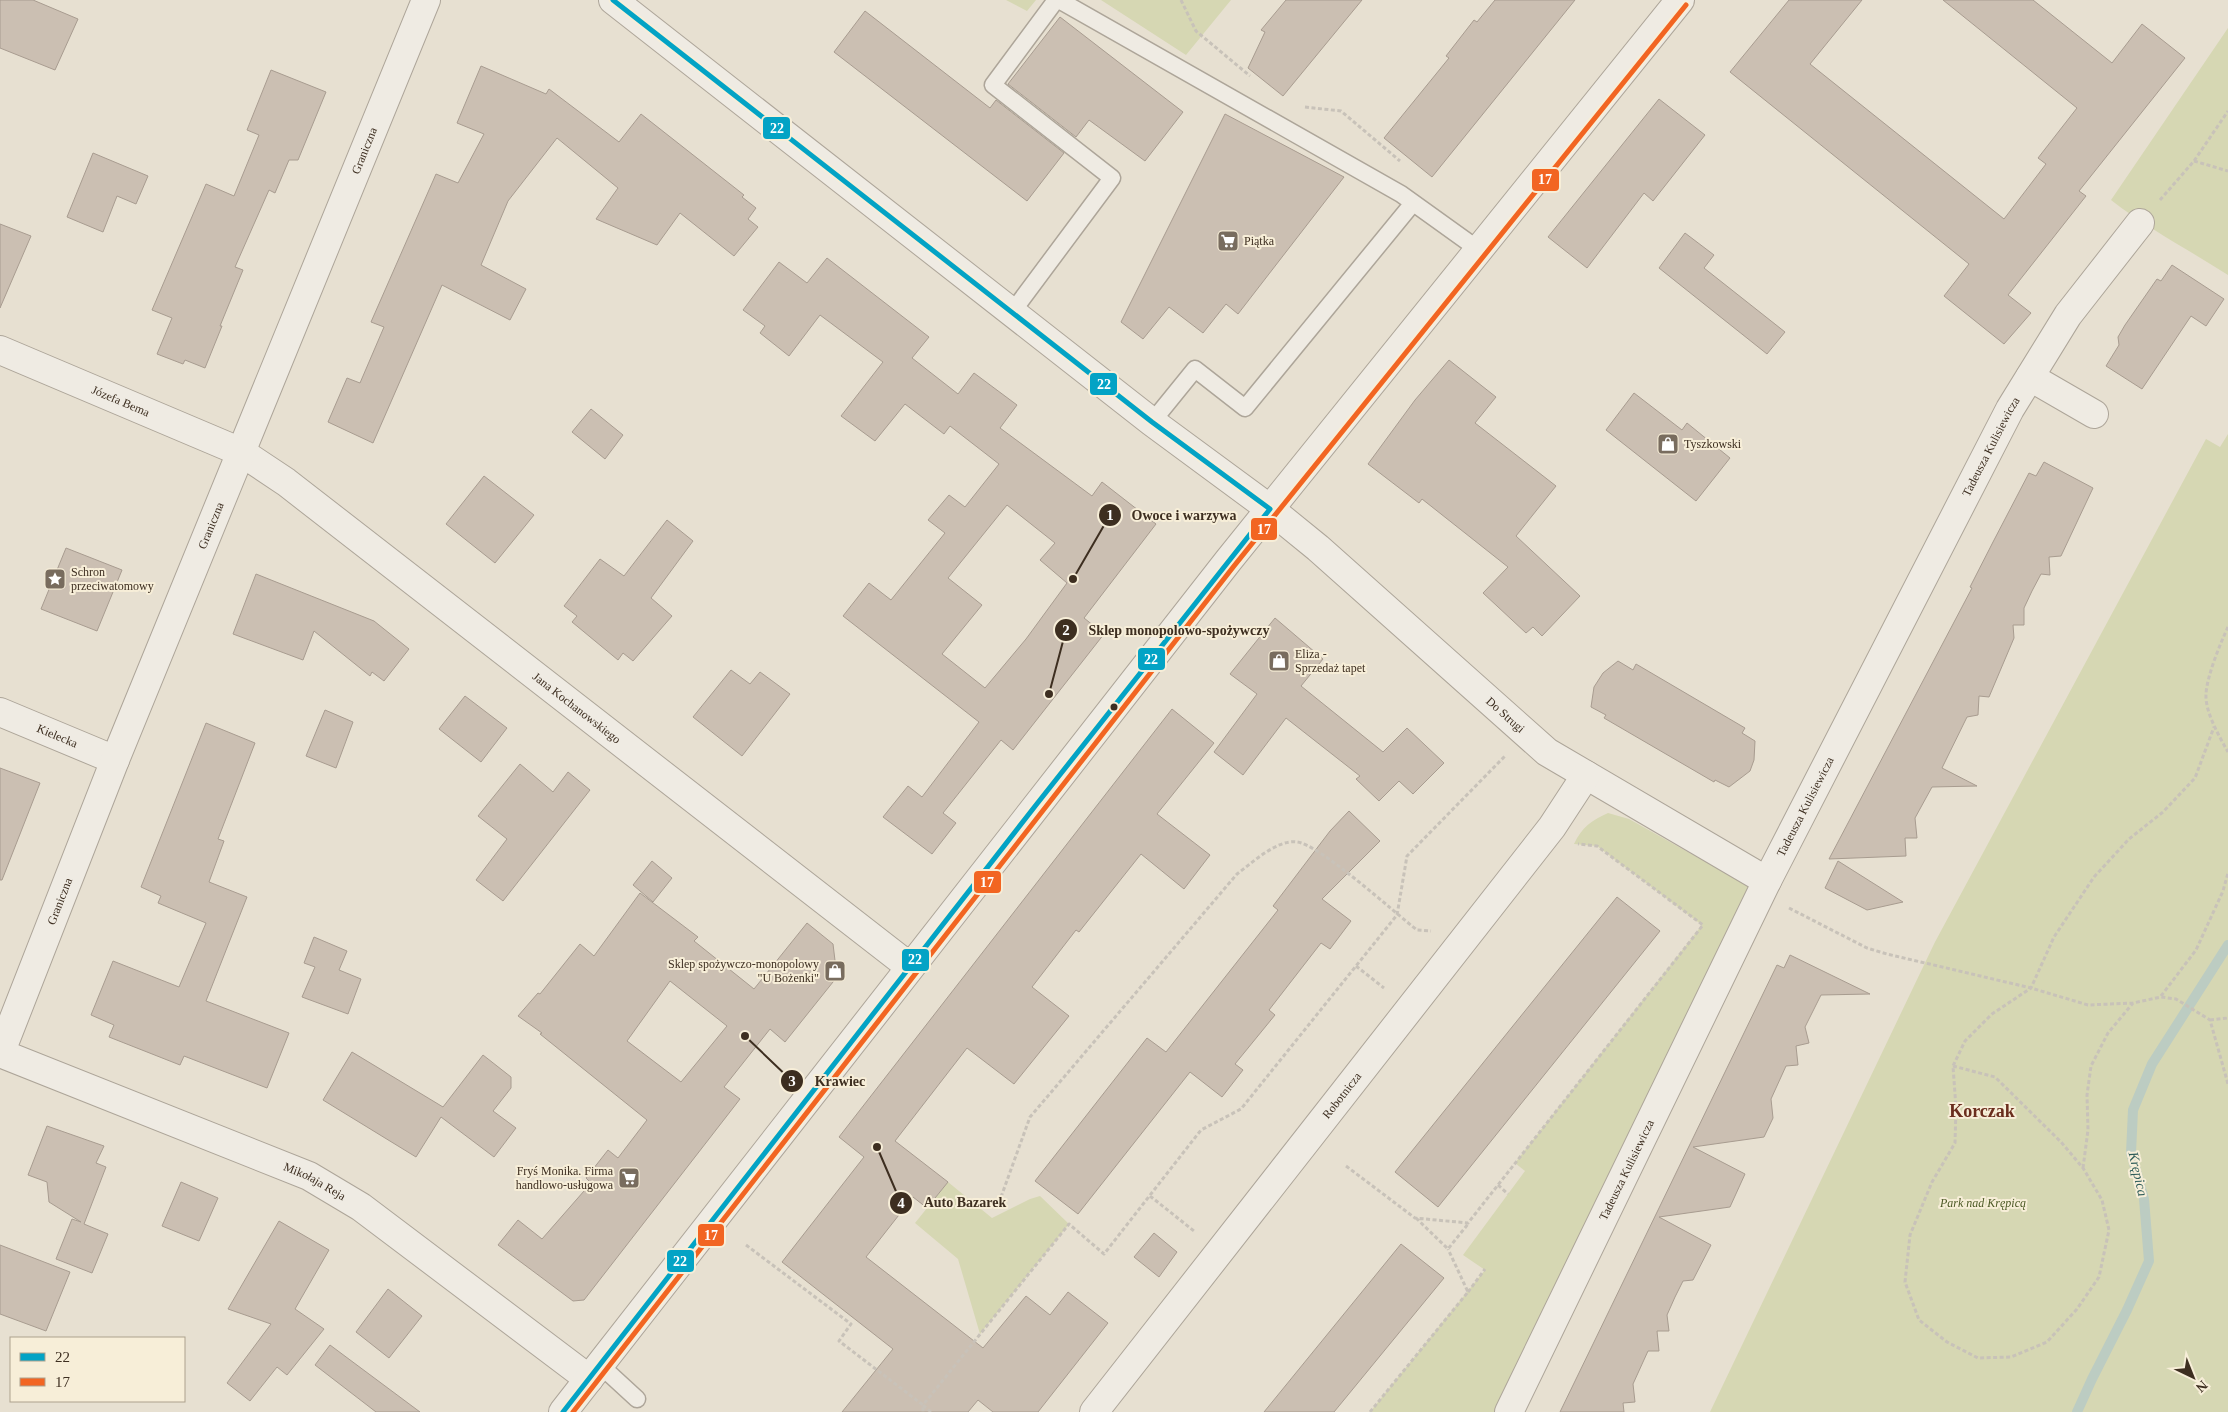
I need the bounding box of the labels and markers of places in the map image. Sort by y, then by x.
supermarket icon: Piątka [1216,229,1240,253]
place label: Piątka [1244,234,1275,248]
shop icon: Tyszkowski [1656,432,1680,456]
place label: Tyszkowski [1684,437,1742,451]
callout: Owoce i warzywa [1097,500,1247,529]
place label: Schron przeciwatomowy [71,565,154,593]
place icon: Schron przeciwatomowy [43,567,67,591]
callout: Sklep monopolowo-spożywczy [1053,616,1279,645]
place label: Eliza - Sprzedaż tapet [1295,647,1366,675]
shop icon: Eliza - Sprzedaż tapet [1267,649,1291,673]
unlabelled marker [1109,702,1119,712]
place label: Sklep spożywczo-monopolowy "U Bożenki" [668,957,819,985]
shop icon: Sklep spożywczo-monopolowy "U Bożenki" [823,959,847,983]
callout: Krawiec [780,1067,875,1096]
place label: Fryś Monika. Firma handlowo-usługowa [516,1164,614,1192]
supermarket icon: Fryś Monika. Firma handlowo-usługowa [617,1166,641,1190]
callout: Auto Bazarek [888,1188,1016,1217]

